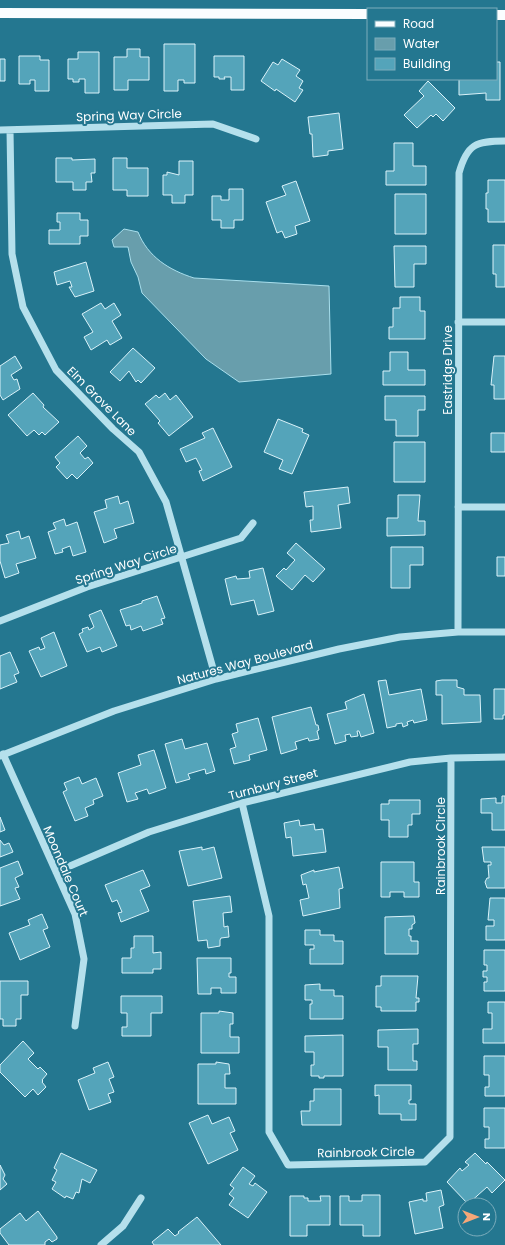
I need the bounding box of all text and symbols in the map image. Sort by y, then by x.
legend [367,8,497,80]
text: Road [403,15,434,32]
text: Water [403,35,440,52]
text: Building [403,55,451,72]
street label: Spring Way Circle [76,105,182,125]
street label: Eastridge Drive [439,325,456,415]
street label: Elm Grove Lane [63,362,141,440]
street label: Spring Way Circle [73,540,179,588]
street label: Natures Way Boulevard [175,636,315,688]
street label: Turnbury Street [227,764,319,804]
street label: Rainbrook Circle [432,797,449,895]
street label: Moondale Court [39,823,93,919]
street label: Rainbrook Circle [317,1143,415,1161]
north arrow [457,1197,497,1237]
text: N [479,1213,495,1221]

